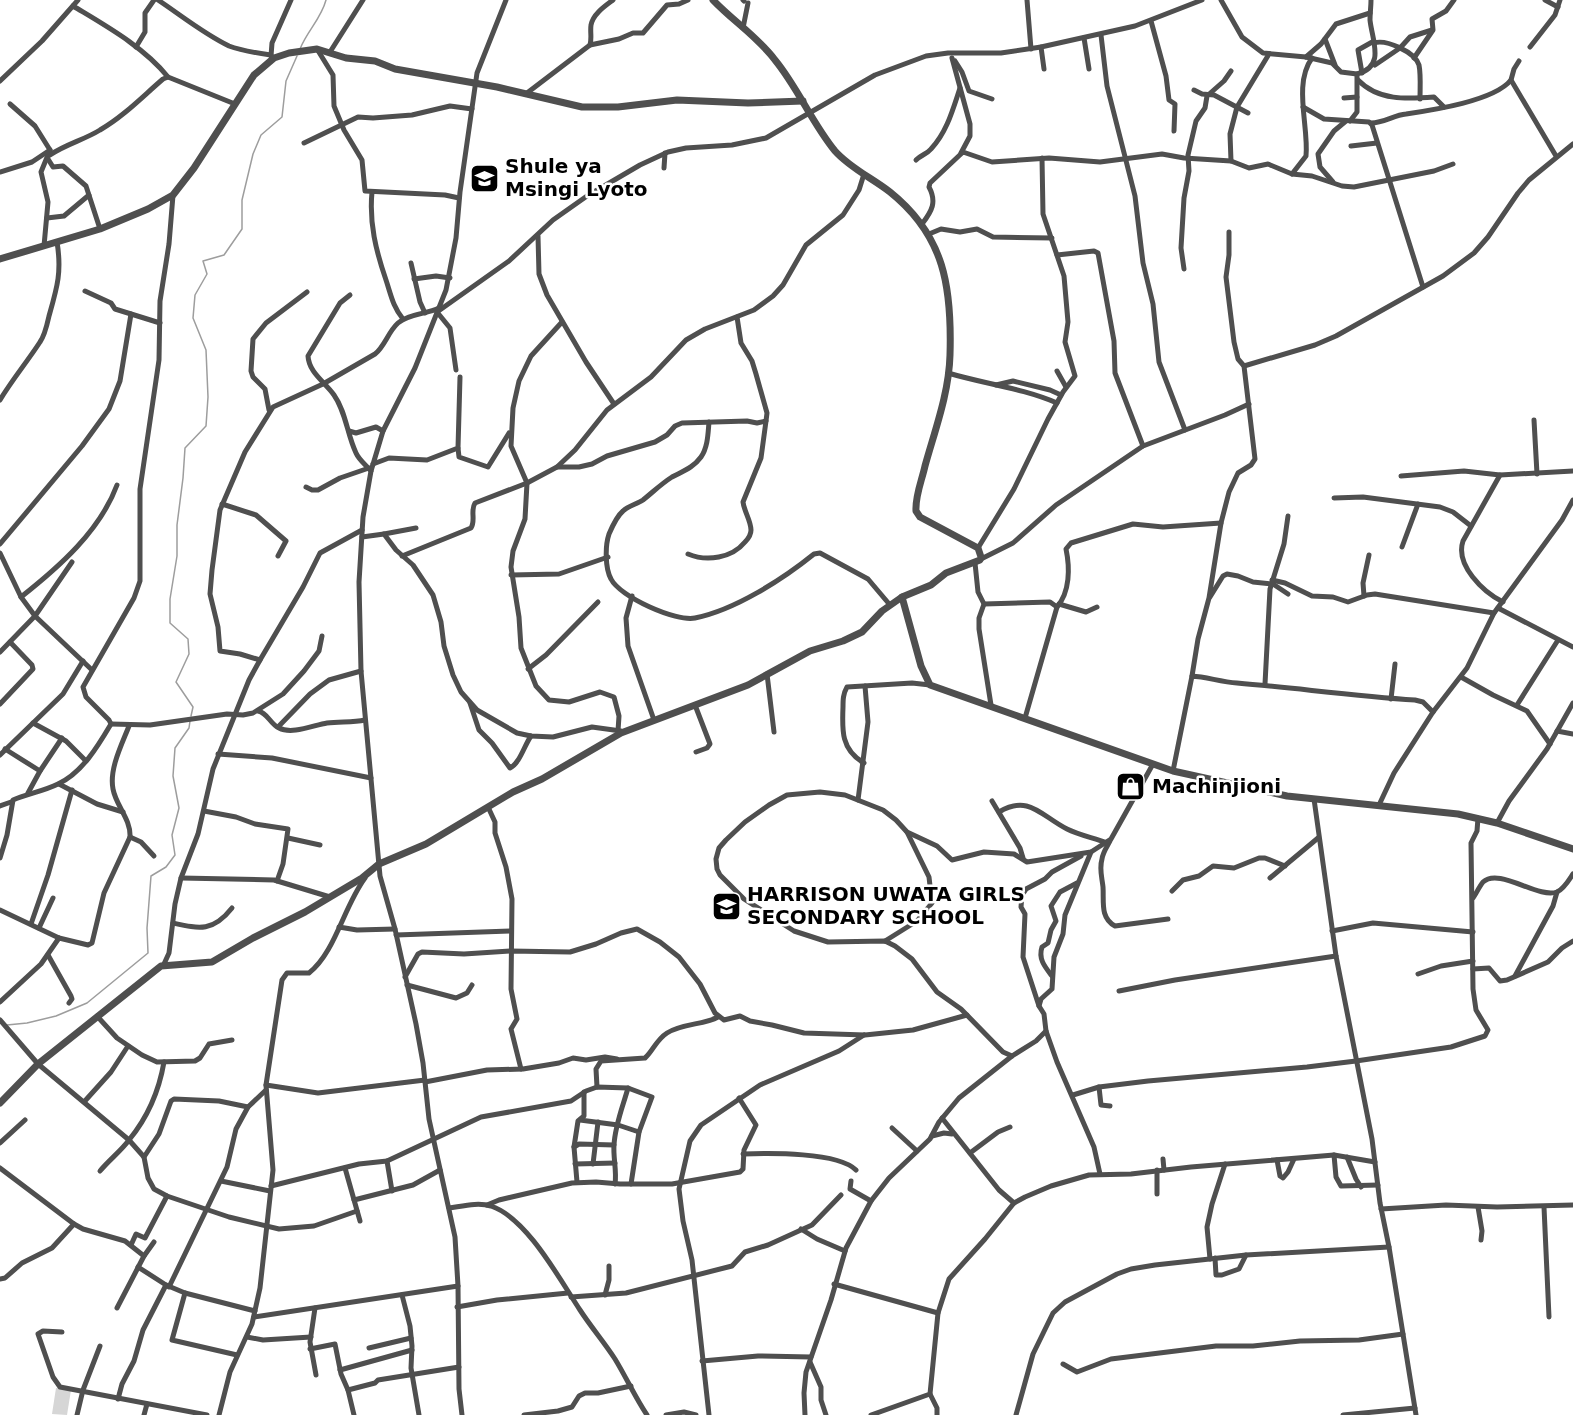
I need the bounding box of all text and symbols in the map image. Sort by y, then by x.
place label: Shule ya Msingi Lyoto [505,154,648,201]
school or university icon: Shule ya Msingi Lyoto [468,162,500,194]
shop icon: Machinjioni [1115,770,1147,802]
place label: Machinjioni [1152,774,1281,798]
place label: HARRISON UWATA GIRLS SECONDARY SCHOOL [747,882,1025,929]
school or university icon: HARRISON UWATA GIRLS SECONDARY SCHOOL [710,890,742,922]

